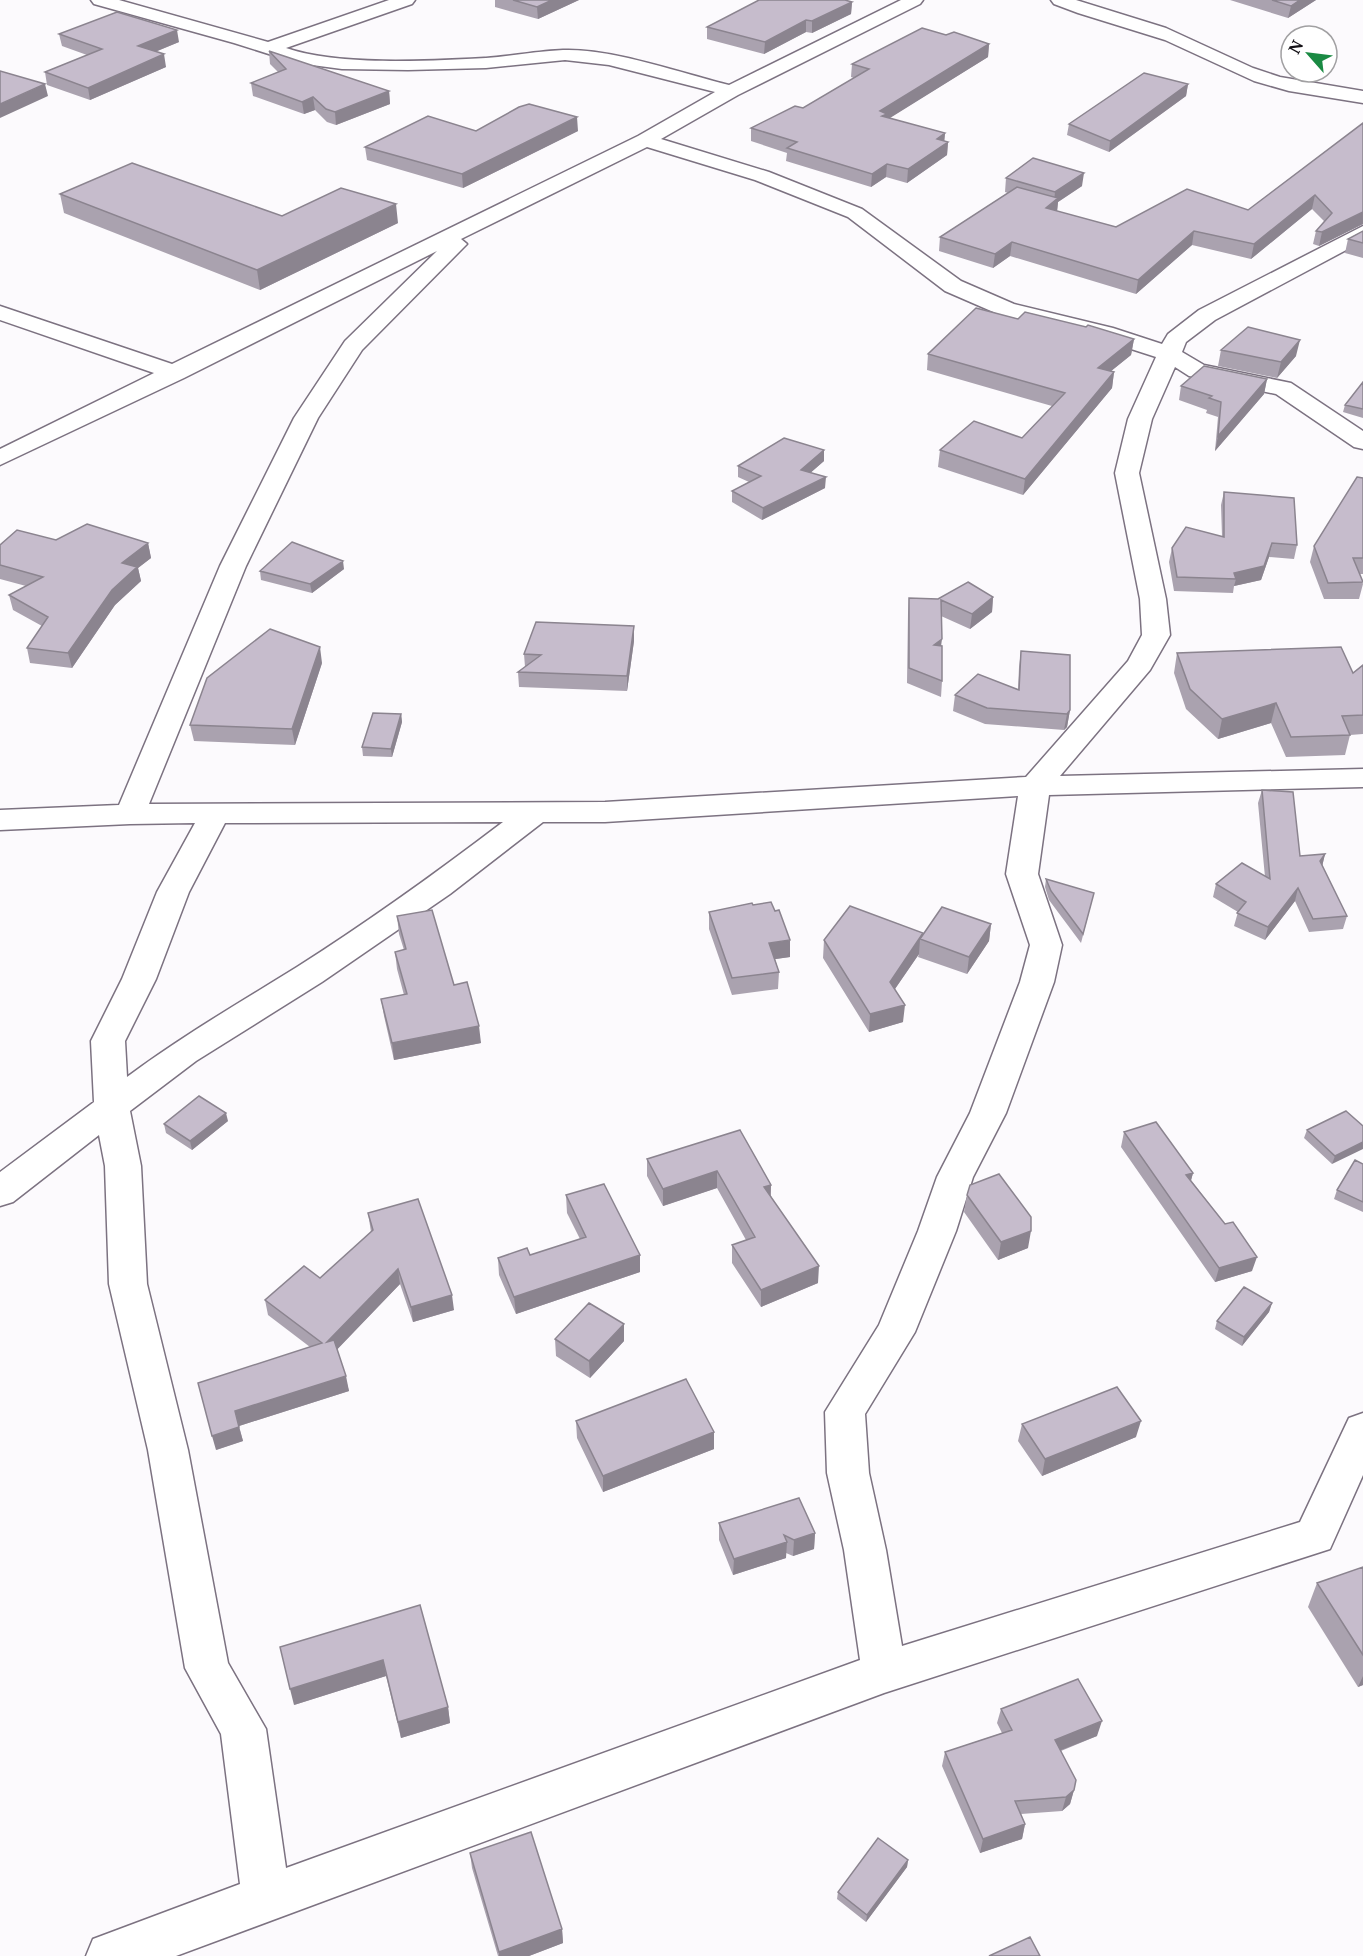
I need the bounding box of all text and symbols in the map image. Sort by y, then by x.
north arrow [1279,24,1339,84]
text: N [1283,36,1309,58]

